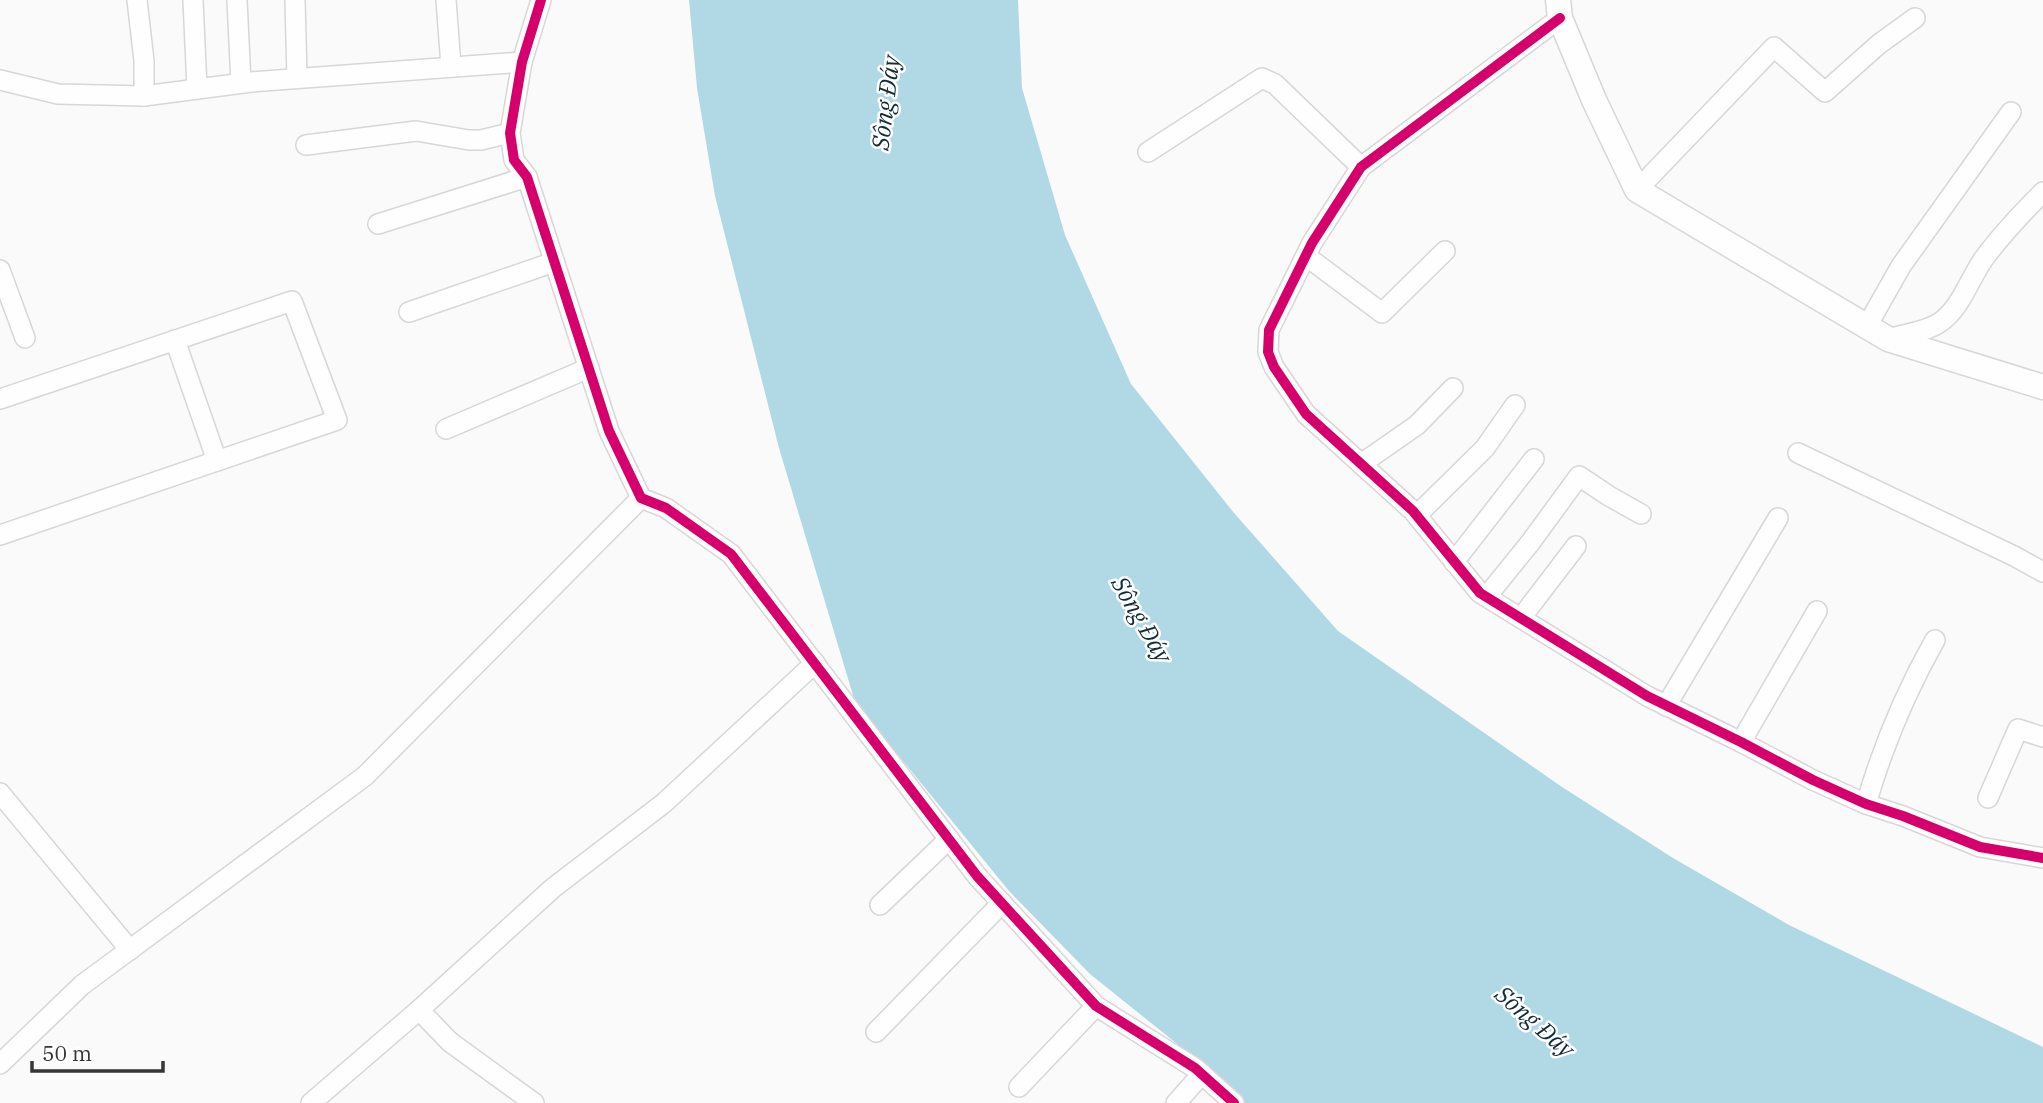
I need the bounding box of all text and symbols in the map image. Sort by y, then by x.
water label: Sông Đáy [863,52,907,153]
water label: Sông Đáy [1104,569,1181,670]
water label: Sông Đáy [1488,977,1583,1066]
scale bar [32,1030,163,1074]
text: 50 m [42,1039,92,1067]

